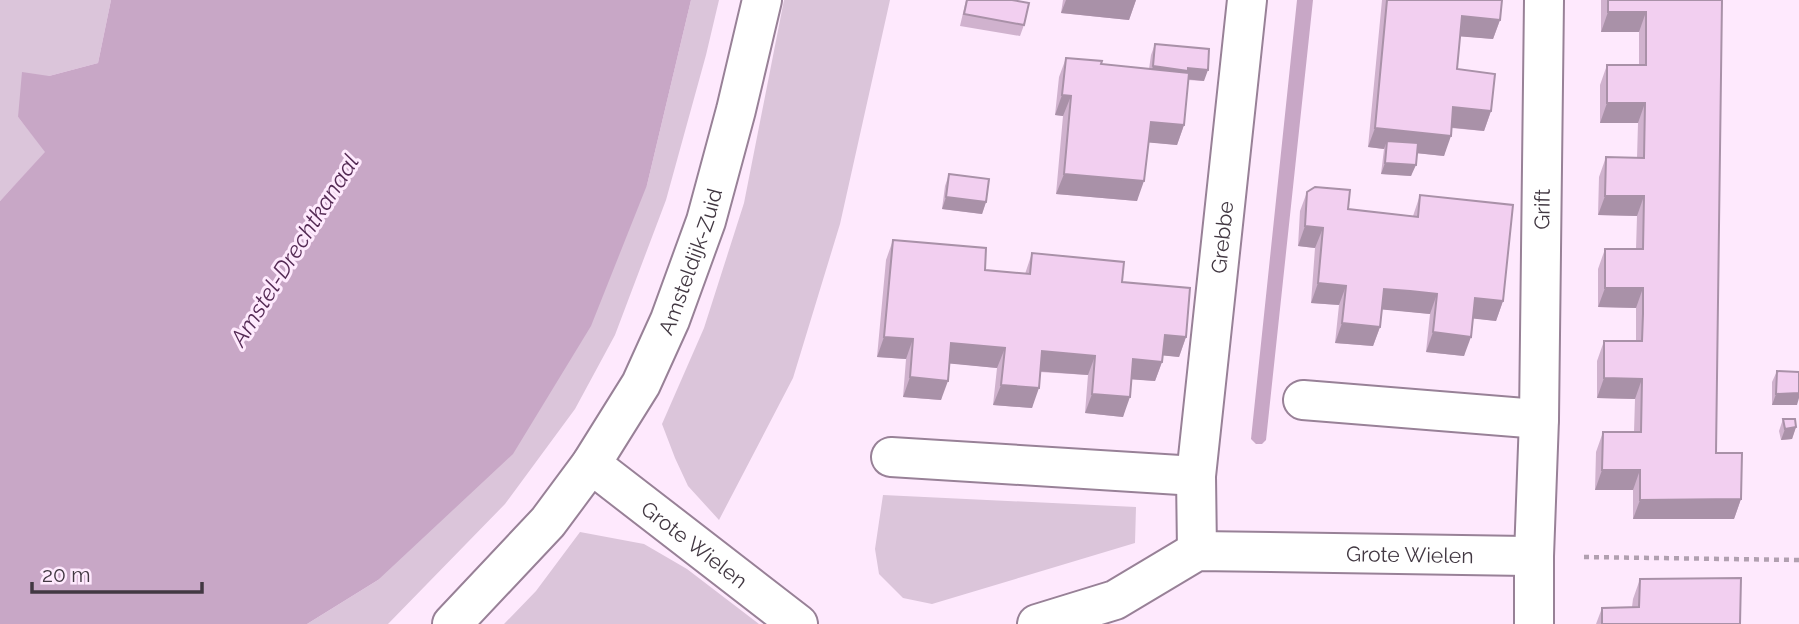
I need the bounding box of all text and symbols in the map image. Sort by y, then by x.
water label: Amstel-Drechtkanaal [223,149,364,352]
street label: Amsteldijk-Zuid [653,186,727,338]
street label: Grift [1529,188,1554,230]
street label: Grebbe [1205,200,1238,275]
street label: Grote Wielen [637,495,753,593]
street label: Grote Wielen [1346,541,1474,568]
scale bar [32,550,201,594]
text: 20 m [42,562,90,587]

